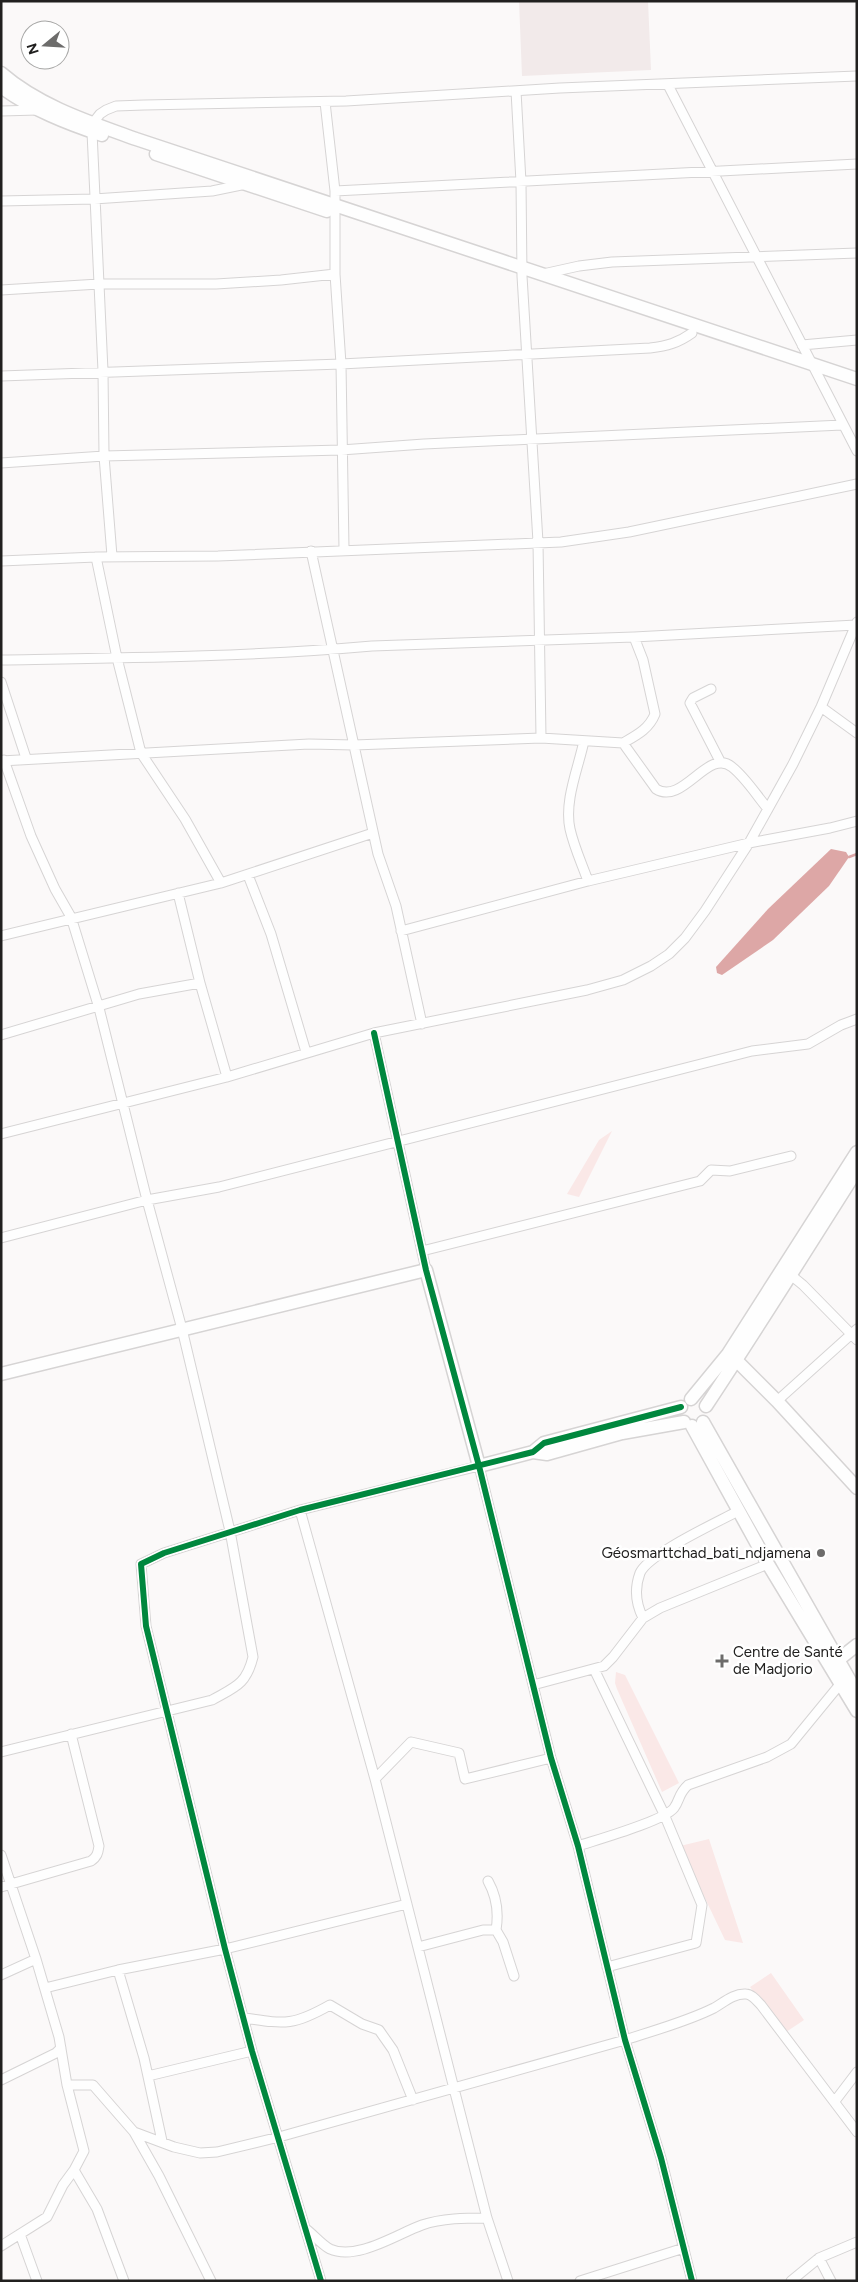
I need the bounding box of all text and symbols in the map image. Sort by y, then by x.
north arrow [20,20,70,70]
text: N [23,41,43,57]
place label: Géosmarttchad_bati_ndjamena [601,1544,811,1562]
marker: Géosmarttchad_bati_ndjamena [815,1547,827,1559]
place label: Centre de Santé de Madjorio [733,1643,843,1678]
marker: Centre de Santé de Madjorio [715,1654,729,1668]

